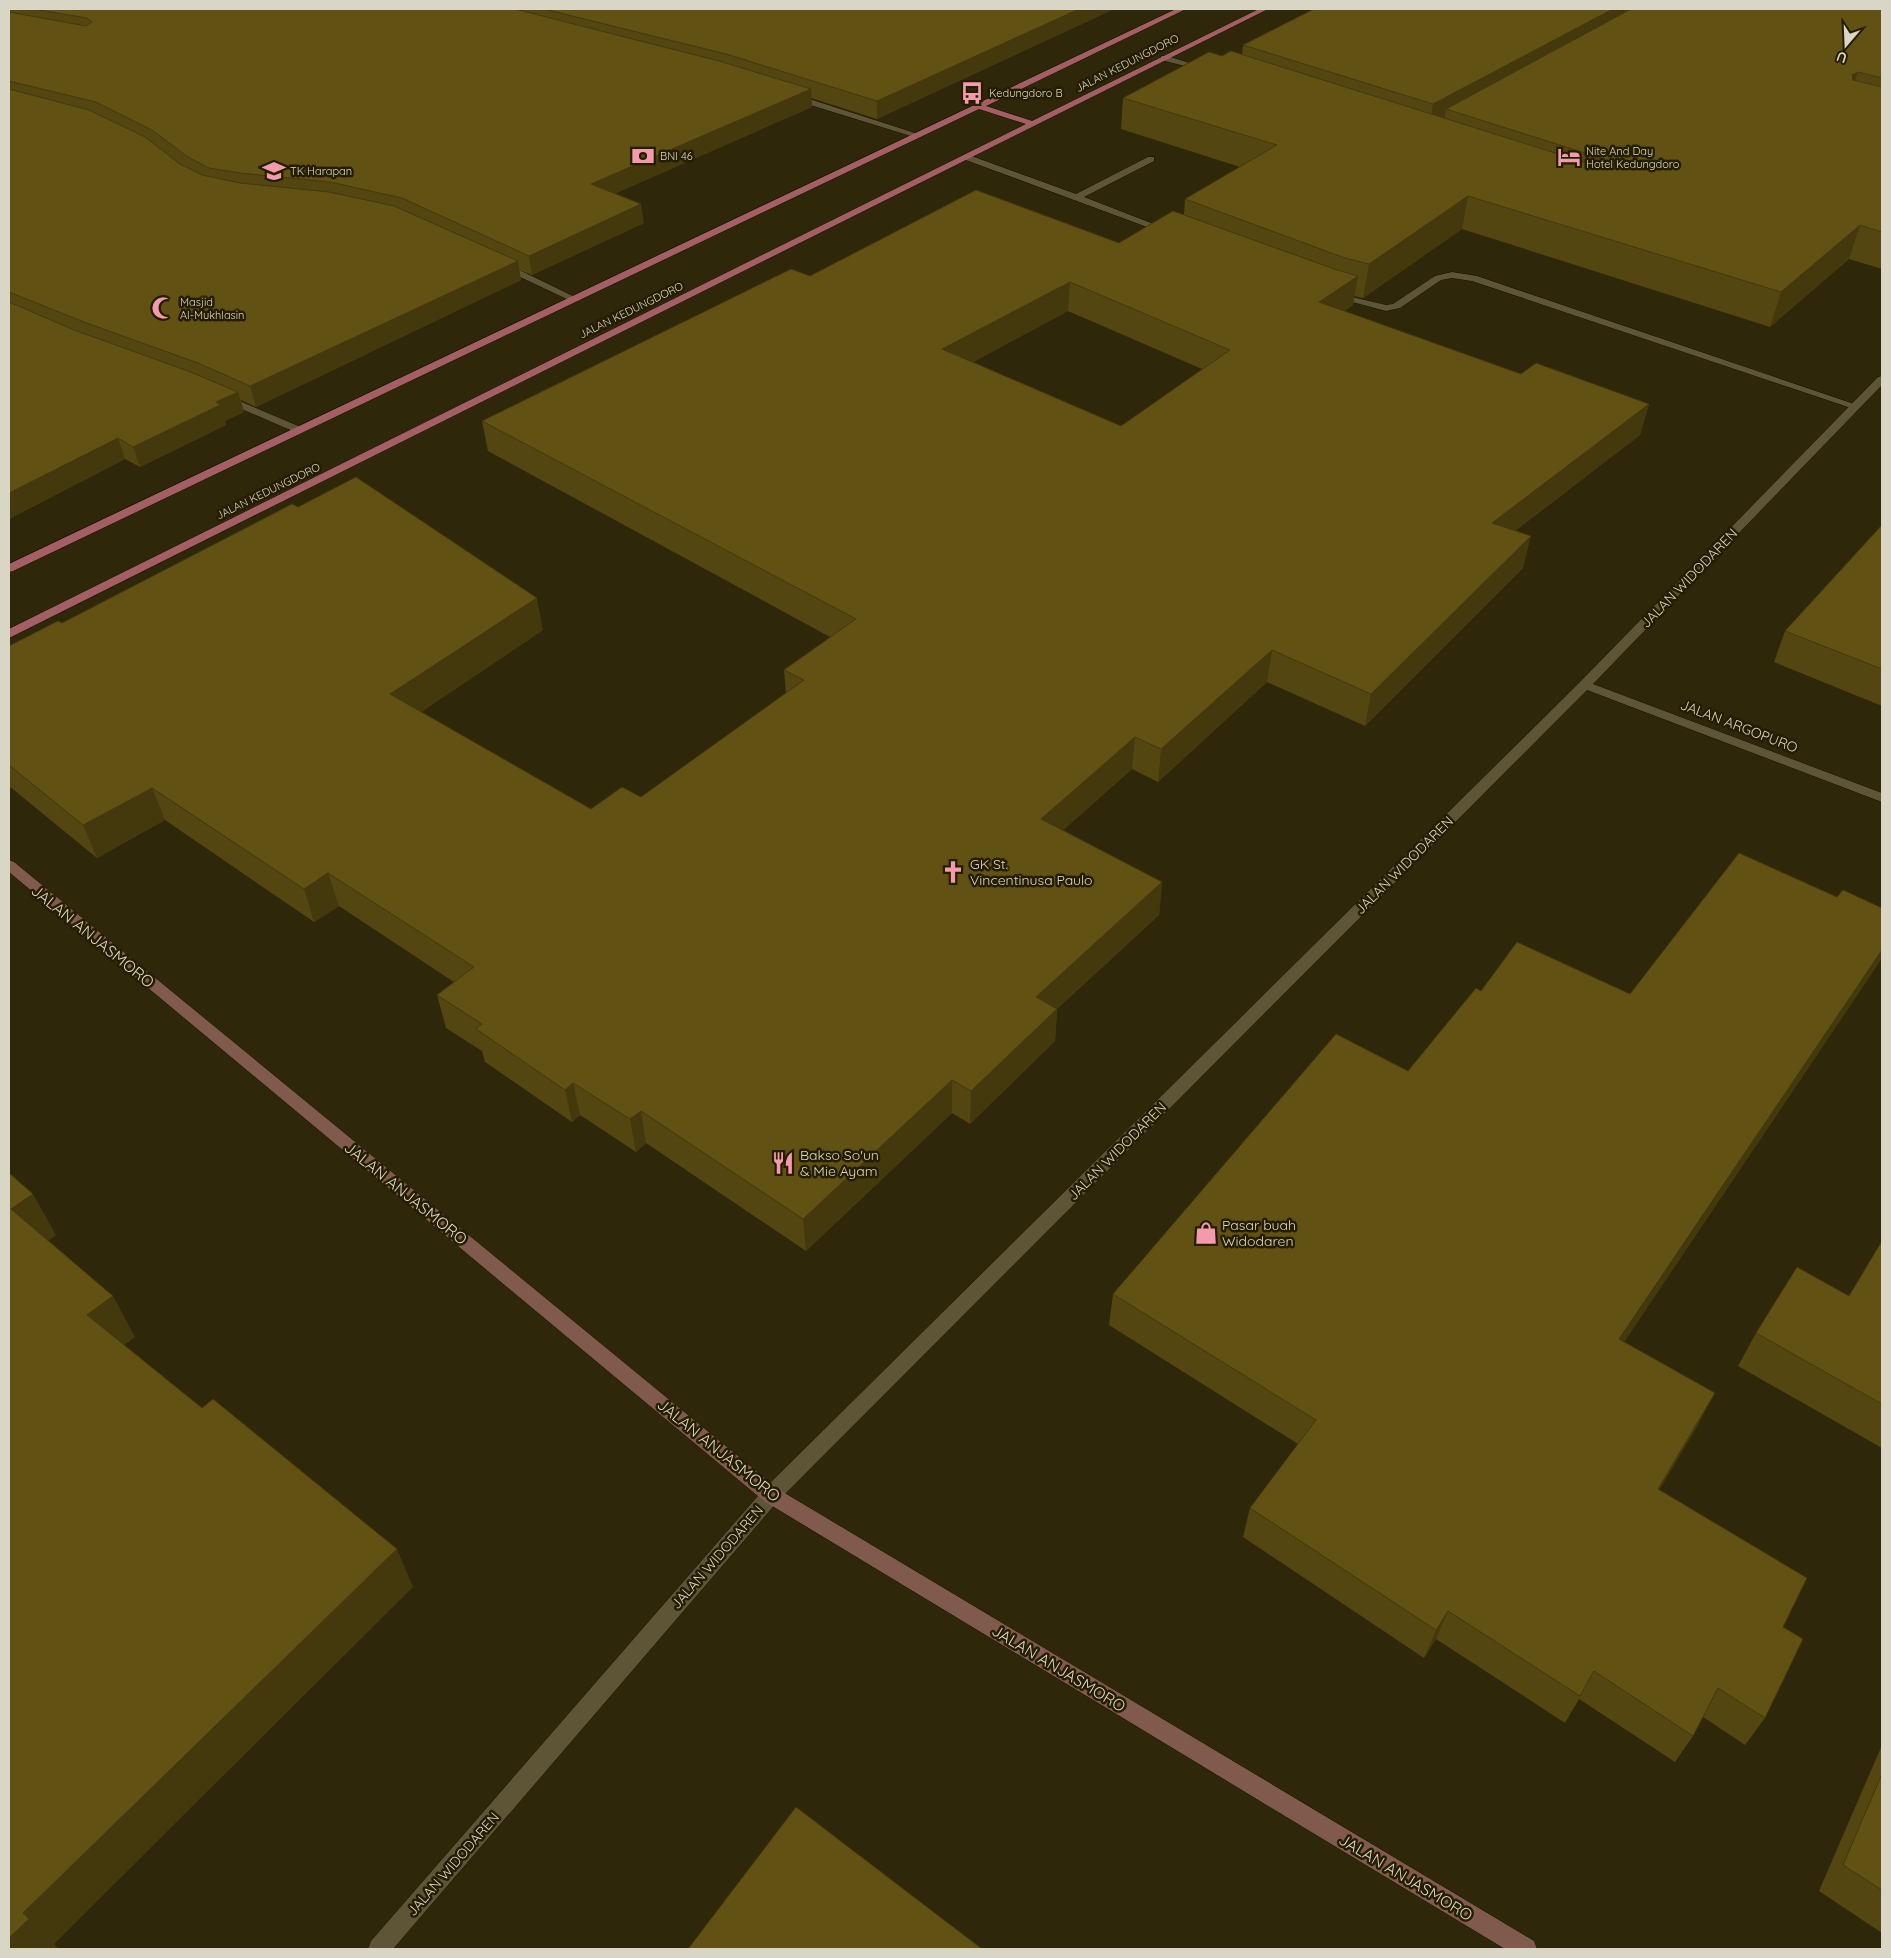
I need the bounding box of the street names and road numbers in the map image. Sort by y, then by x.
street label: JALAN KEDUNGDORO [1073,31,1181,95]
street label: JALAN KEDUNGDORO [577,279,685,341]
street label: JALAN KEDUNGDORO [214,460,322,522]
street label: JALAN WIDODAREN [1637,524,1741,632]
street label: JALAN ARGOPURO [1678,695,1801,757]
street label: JALAN WIDODAREN [1351,812,1457,918]
street label: JALAN ANJASMORO [27,880,159,992]
street label: JALAN WIDODAREN [1064,1098,1170,1204]
street label: JALAN ANJASMORO [340,1137,472,1249]
street label: JALAN ANJASMORO [653,1394,785,1506]
street label: JALAN WIDODAREN [667,1501,767,1613]
street label: JALAN ANJASMORO [988,1620,1130,1716]
street label: JALAN WIDODAREN [403,1808,503,1920]
street label: JALAN ANJASMORO [1335,1829,1477,1925]

